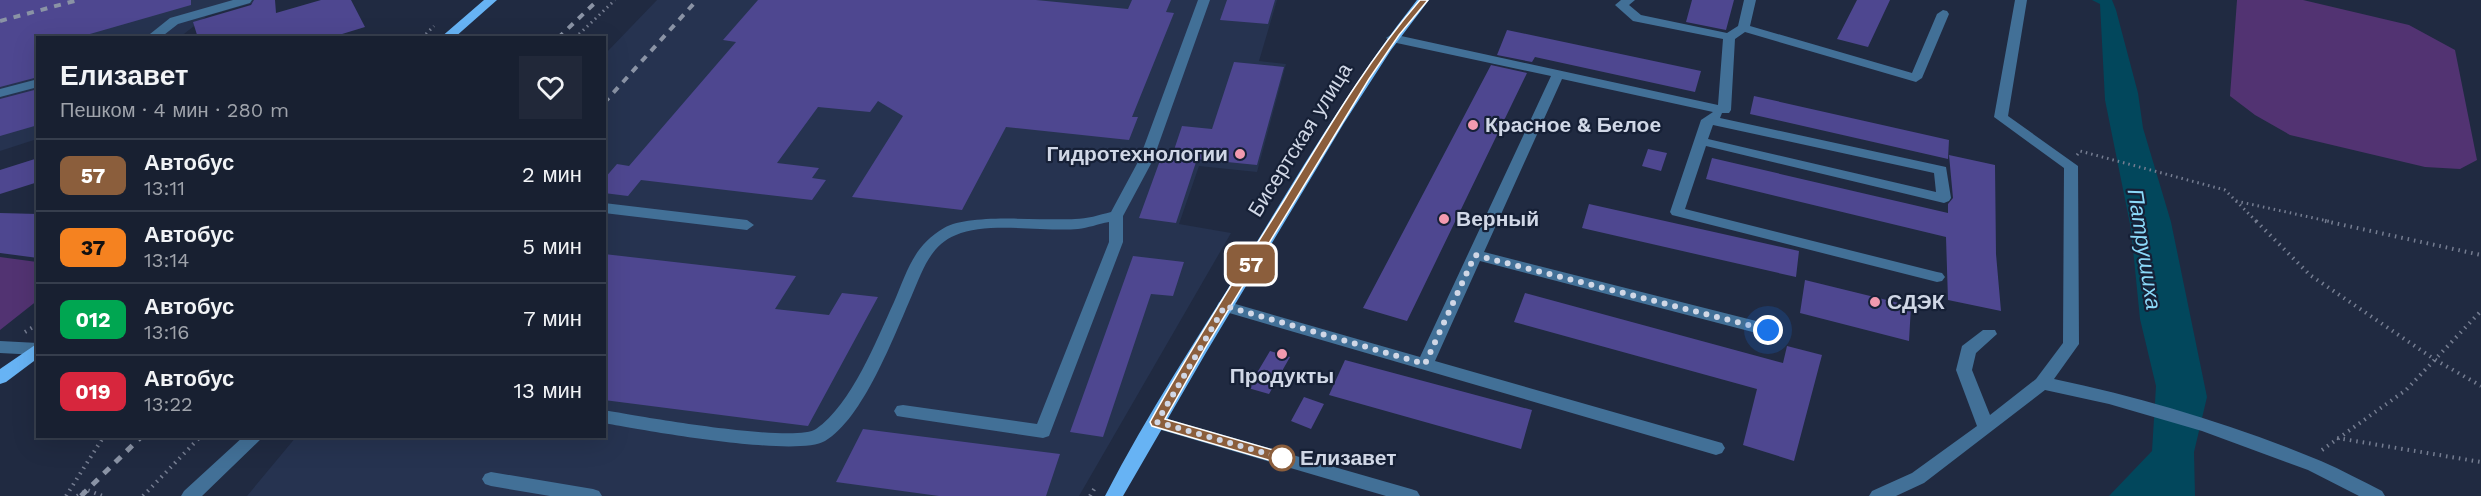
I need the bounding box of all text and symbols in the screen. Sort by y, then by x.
button: heart [519,56,582,119]
street label: Бисертская улица [1242,58,1357,221]
text: Елизавет [60,59,189,92]
text: Пешком · 4 мин · 280 m [60,98,289,122]
place label: Красное & Белое [1485,112,1661,137]
marker: Красное & Белое [1466,118,1480,132]
place label: Гидротехнологии [1046,141,1228,166]
marker: Гидротехнологии [1233,147,1247,161]
text: Автобус [144,150,234,175]
text: 2 мин [522,162,582,187]
text: 57 [81,163,105,188]
text: 13:11 [144,176,185,200]
water label: Патрушиха [2123,187,2166,311]
place label: Верный [1456,206,1539,231]
marker: Верный [1437,212,1451,226]
text: Автобус [144,222,234,247]
text: 5 мин [522,234,582,259]
text: 37 [81,235,105,260]
line badge: 57 [1224,244,1278,284]
text: 13:14 [144,248,189,272]
text: 57 [1239,252,1263,277]
place label: СДЭК [1887,289,1945,314]
text: Автобус [144,294,234,319]
marker: СДЭК [1868,295,1882,309]
text: 7 мин [523,306,582,331]
text: 012 [75,307,111,332]
your location [1753,315,1783,345]
text: 13:16 [144,320,189,344]
marker: Продукты [1275,347,1289,361]
place label: Продукты [1230,363,1334,388]
text: Автобус [144,366,234,391]
text: 13 мин [514,378,582,403]
text: 019 [75,379,111,404]
text: 13:22 [144,392,193,416]
marker: Елизавет [1269,445,1295,471]
place label: Елизавет [1300,445,1396,470]

